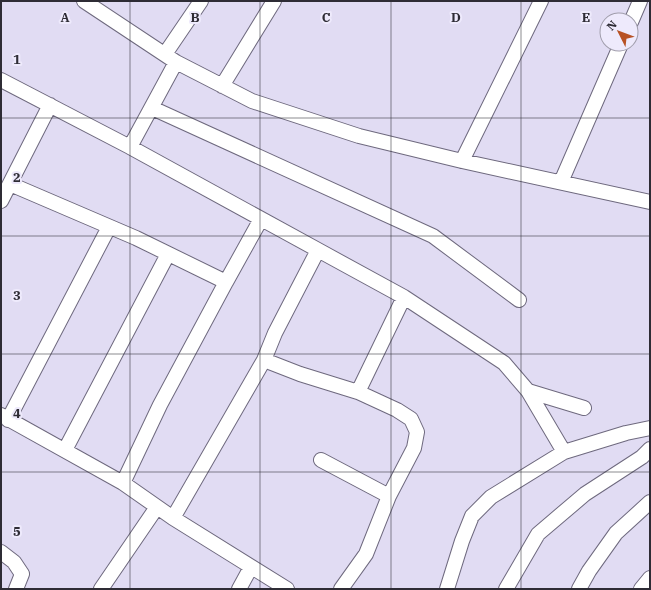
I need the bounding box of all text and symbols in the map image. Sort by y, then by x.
text: A [60,9,70,26]
text: B [190,9,200,26]
text: C [322,9,331,26]
text: D [451,9,461,26]
text: E [582,9,590,26]
north arrow [599,12,639,52]
text: N [603,17,620,33]
text: 1 [13,51,21,68]
text: 2 [13,169,21,186]
text: 3 [13,287,21,304]
text: 4 [13,405,21,422]
text: 5 [13,523,21,540]

